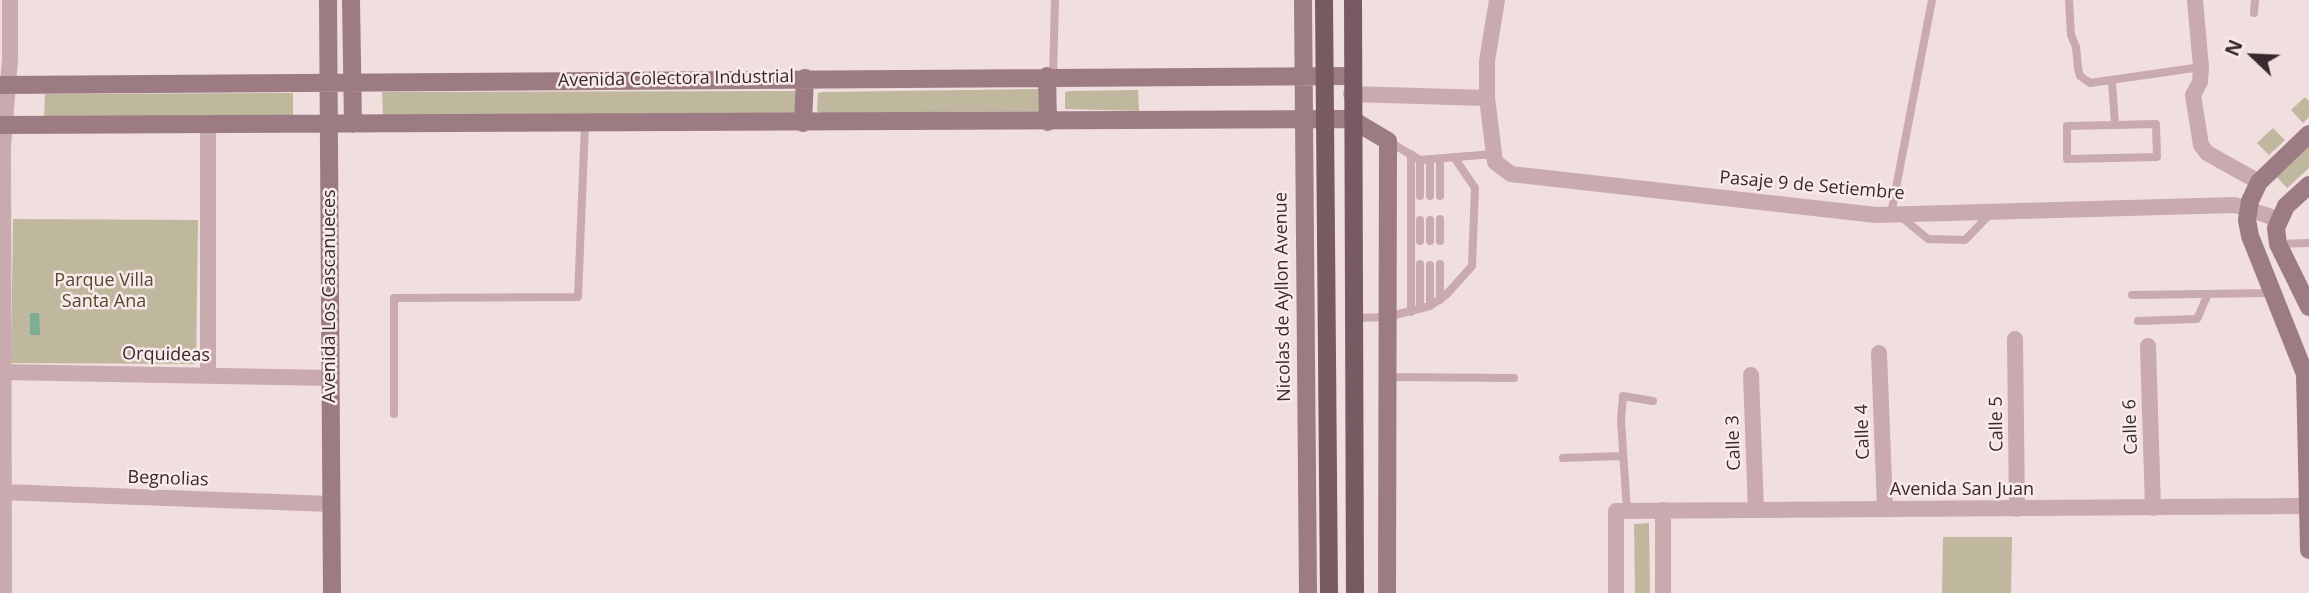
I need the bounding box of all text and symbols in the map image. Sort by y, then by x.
north arrow [2218,21,2288,91]
text: N [2219,36,2249,60]
street label: Avenida Colectora Industrial [558,66,794,92]
street label: Pasaje 9 de Setiembre [1719,167,1905,205]
street label: Avenida Los Cascanueces [319,189,341,403]
street label: Nicolas de Ayllon Avenue [1270,192,1296,402]
park label: Parque Villa Santa Ana [54,270,154,312]
street label: Orquideas [122,343,210,367]
street label: Calle 5 [1986,396,2008,452]
street label: Calle 6 [2119,399,2143,455]
street label: Calle 4 [1851,404,1875,460]
street label: Calle 3 [1722,415,1746,471]
street label: Begnolias [127,467,209,491]
street label: Avenida San Juan [1890,479,2034,501]

